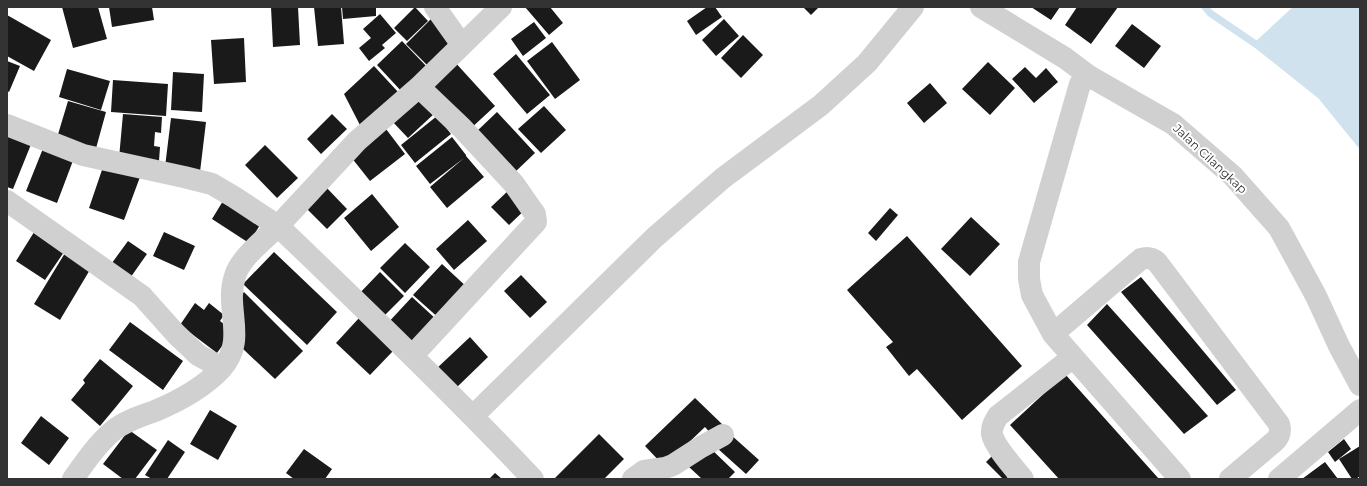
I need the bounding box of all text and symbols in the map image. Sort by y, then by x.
street label: Jalan Cilangkap [1170,120,1250,197]

